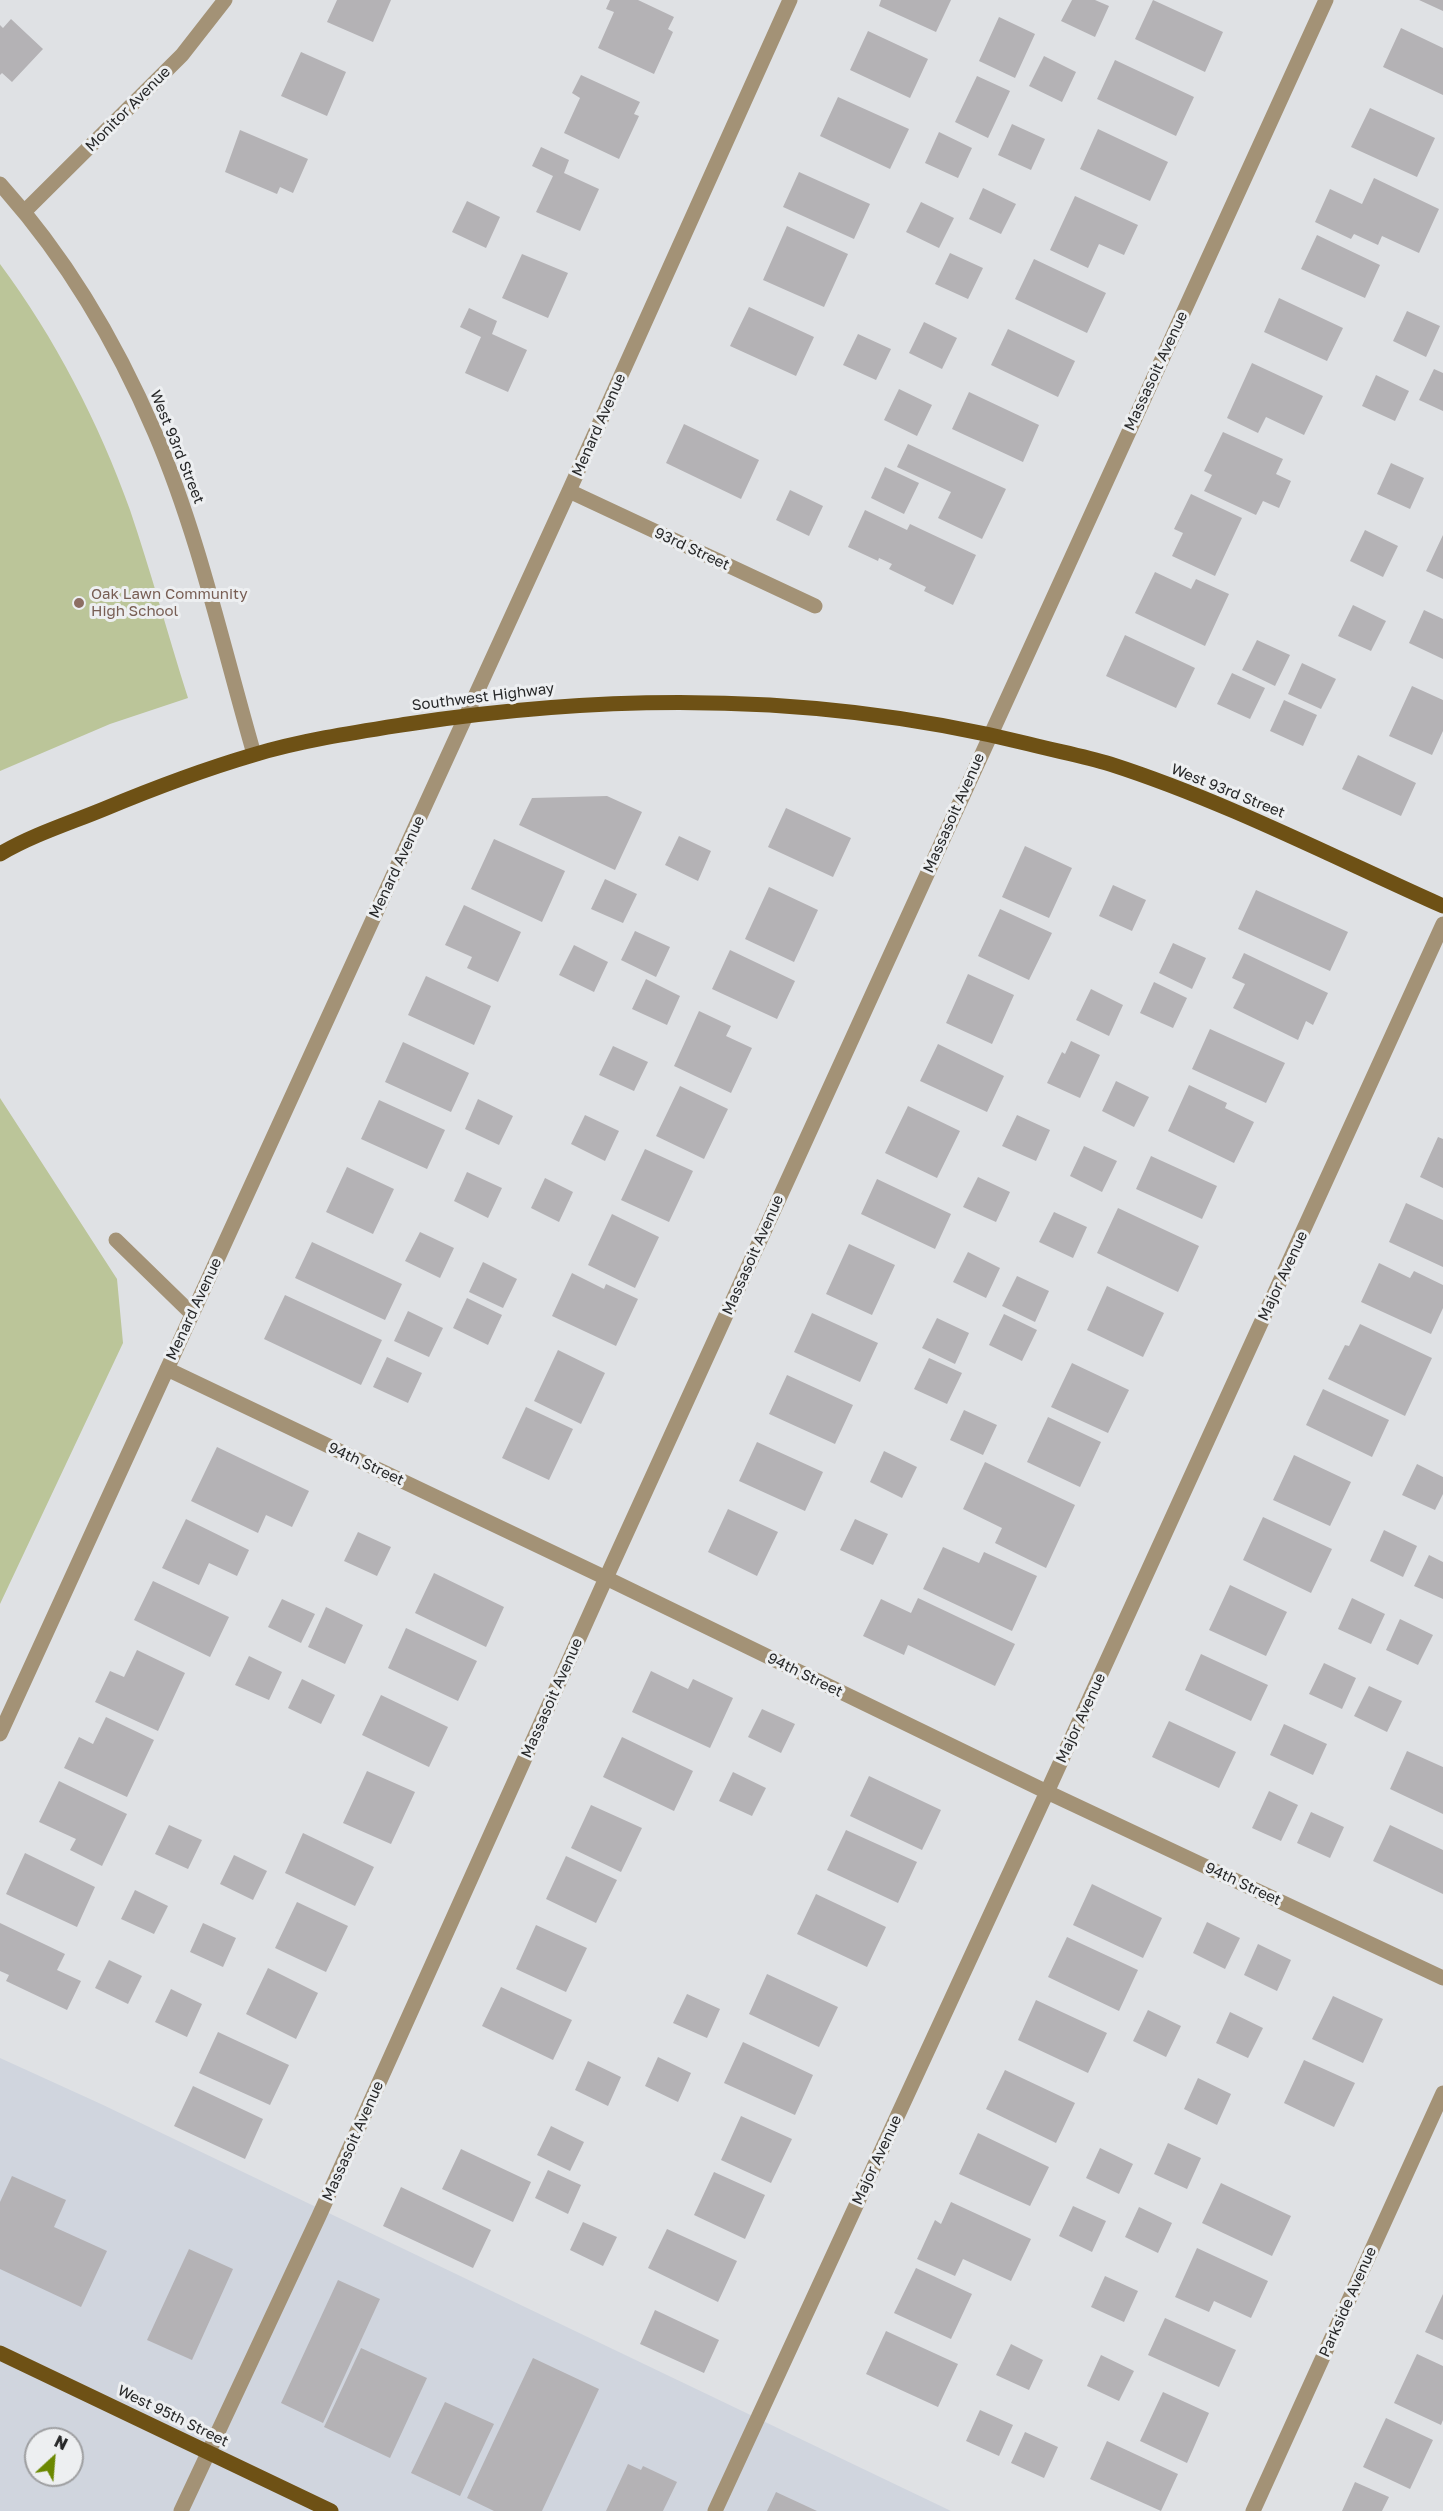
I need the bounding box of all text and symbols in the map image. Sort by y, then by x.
street label: Monitor Avenue [82,63,174,155]
street label: Massasoit Avenue [1120,309,1192,433]
street label: Menard Avenue [568,371,630,479]
street label: West 93rd Street [146,387,208,507]
street label: 93rd Street [652,524,732,574]
place label: Oak Lawn Community High School [91,585,248,620]
marker: Oak Lawn Community High School [72,596,86,610]
street label: Southwest Highway [411,679,555,715]
street label: Massasoit Avenue [919,750,989,876]
street label: West 93rd Street [1168,760,1288,822]
street label: Menard Avenue [365,813,429,921]
street label: Massasoit Avenue [718,1192,788,1318]
street label: Major Avenue [1254,1228,1312,1324]
street label: Menard Avenue [162,1255,226,1363]
street label: 94th Street [325,1439,407,1489]
street label: Massasoit Avenue [517,1635,587,1761]
street label: 94th Street [764,1649,846,1701]
street label: Major Avenue [1052,1670,1110,1766]
street label: 94th Street [1202,1859,1284,1909]
street label: Massasoit Avenue [318,2078,388,2204]
street label: Major Avenue [848,2112,906,2208]
street label: Parkside Avenue [1316,2244,1380,2360]
street label: West 95th Street [115,2381,231,2451]
north arrow [24,2427,84,2487]
text: N [51,2431,71,2454]

